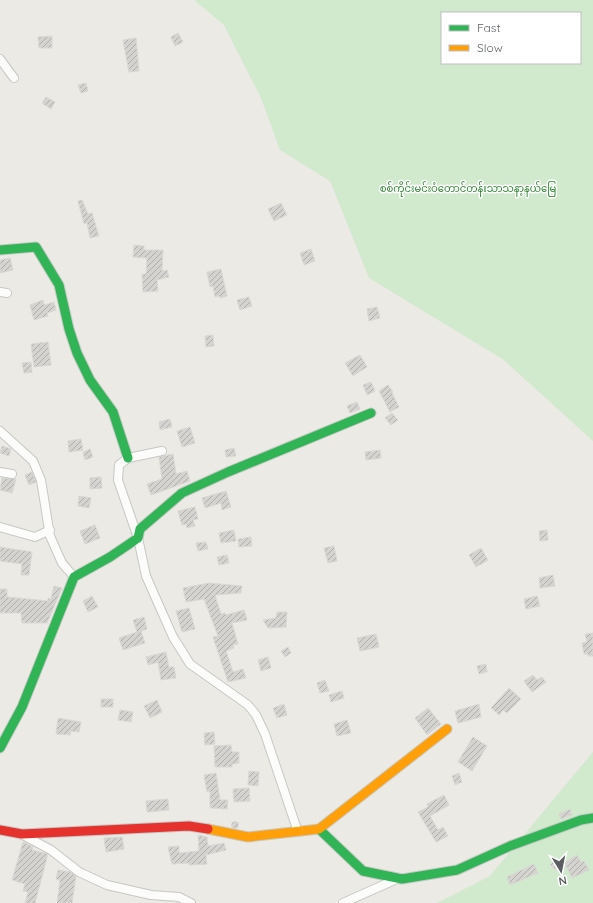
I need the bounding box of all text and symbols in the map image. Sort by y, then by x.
legend [441,12,581,64]
text: Fast [477,20,501,35]
text: Slow [477,40,503,55]
park label: စစ်ကိုင်းမင်းဝံတောင်တန်းသာသနာ့နယ်မြေ [380,181,557,197]
north arrow [541,851,581,891]
text: N [558,873,568,888]

